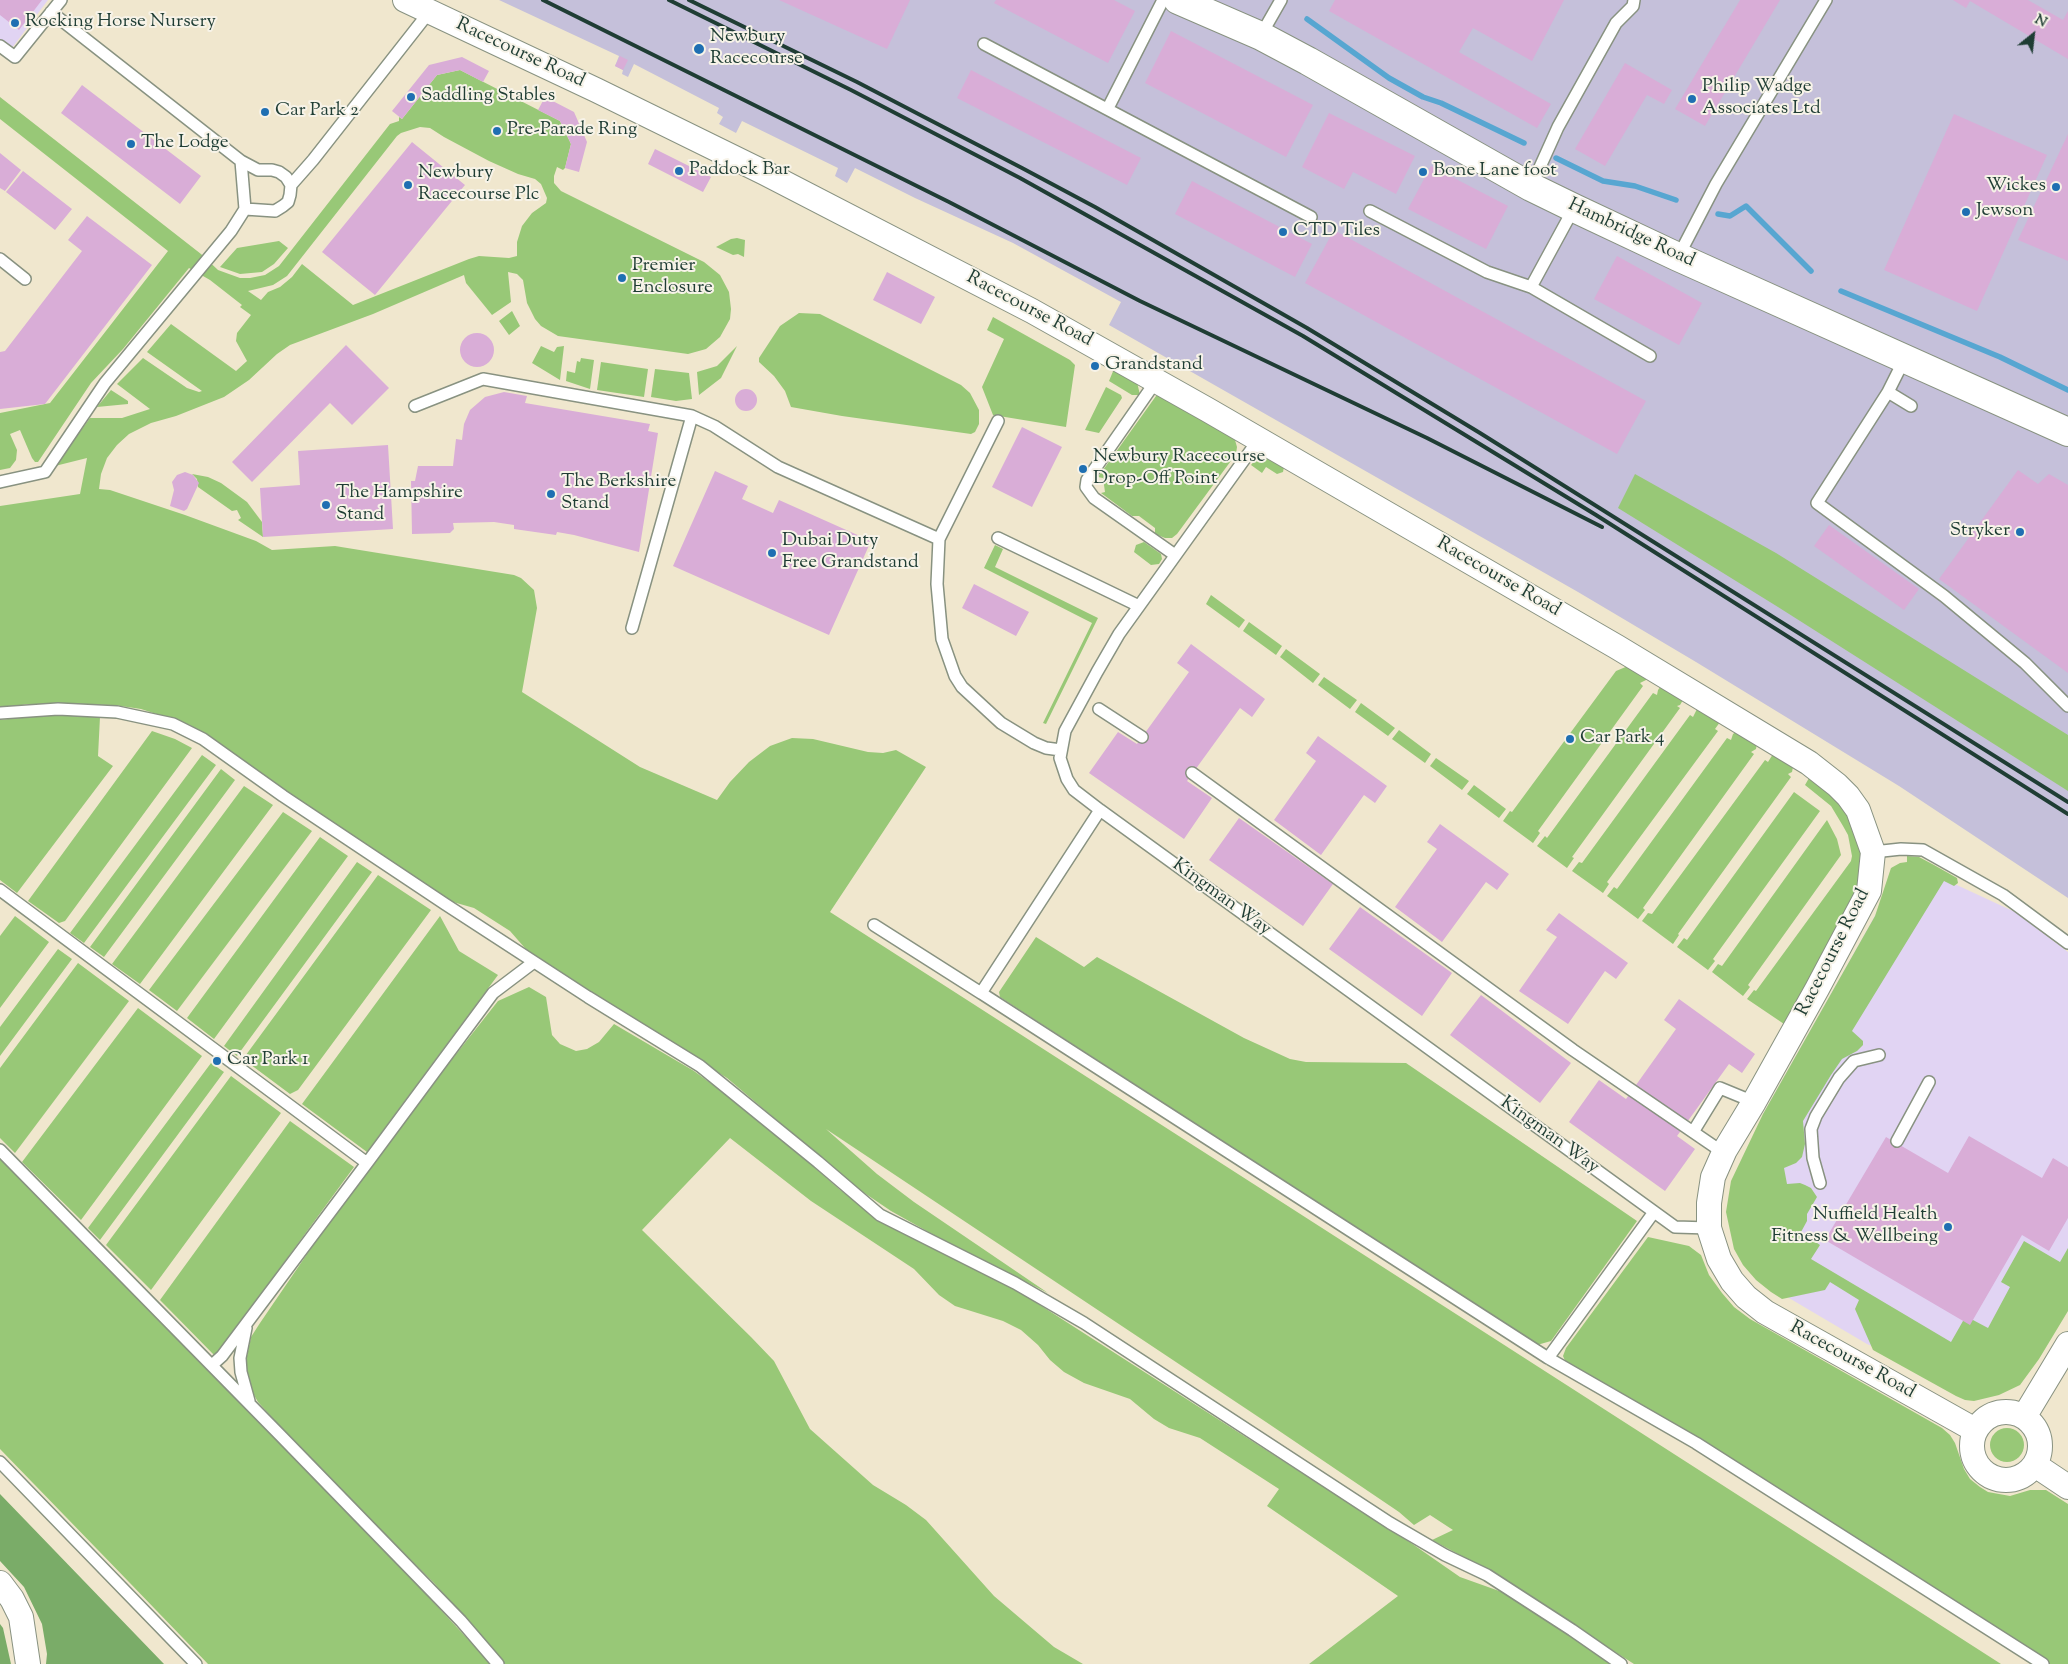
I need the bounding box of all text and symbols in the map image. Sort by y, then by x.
north arrow [2008,10,2058,60]
text: N [2031,10,2050,33]
place label: Rocking Horse Nursery [25,12,216,34]
street label: Racecourse Road [452,14,588,94]
marker: Rocking Horse Nursery [9,17,21,29]
place label: Newbury Racecourse [710,27,803,71]
marker: Newbury Racecourse [692,42,706,56]
place label: Philip Wadge Associates Ltd [1702,77,1821,121]
place label: Saddling Stables [421,86,555,108]
marker: Saddling Stables [405,91,417,103]
marker: Philip Wadge Associates Ltd [1686,93,1698,105]
place label: Car Park 2 [275,101,359,123]
marker: Car Park 2 [259,106,271,118]
place label: Pre-Parade Ring [507,120,637,142]
marker: Pre-Parade Ring [491,125,503,137]
place label: The Lodge [141,133,229,155]
marker: The Lodge [125,138,137,150]
place label: Paddock Bar [689,160,790,182]
place label: Bone Lane foot [1433,161,1557,183]
place label: Newbury Racecourse Plc [418,163,539,207]
marker: Paddock Bar [673,165,685,177]
marker: Bone Lane foot [1417,166,1429,178]
place label: Wickes [1986,176,2046,198]
marker: Newbury Racecourse Plc [402,179,414,191]
marker: Wickes [2050,181,2062,193]
street label: Hambridge Road [1564,195,1698,273]
place label: Jewson [1976,201,2033,223]
marker: Jewson [1960,206,1972,218]
place label: CTD Tiles [1293,221,1380,243]
marker: CTD Tiles [1277,226,1289,238]
place label: Premier Enclosure [632,256,713,300]
street label: Racecourse Road [962,267,1096,353]
marker: Premier Enclosure [616,272,628,284]
place label: Grandstand [1105,355,1203,377]
marker: Grandstand [1089,360,1101,372]
place label: Newbury Racecourse Drop-Off Point [1093,447,1265,491]
marker: Newbury Racecourse Drop-Off Point [1077,463,1089,475]
place label: The Berkshire Stand [561,472,676,516]
place label: The Hampshire Stand [336,483,463,527]
marker: The Berkshire Stand [545,488,557,500]
marker: The Hampshire Stand [320,499,332,511]
place label: Stryker [1950,521,2010,543]
marker: Stryker [2014,526,2026,538]
place label: Dubai Duty Free Grandstand [782,531,919,575]
street label: Racecourse Road [1432,533,1564,623]
marker: Dubai Duty Free Grandstand [766,547,778,559]
place label: Car Park 4 [1580,728,1665,750]
marker: Car Park 4 [1564,733,1576,745]
street label: Kingman Way [1167,854,1275,942]
street label: Racecourse Road [1792,886,1876,1020]
place label: Car Park 1 [227,1050,309,1072]
marker: Car Park 1 [211,1055,223,1067]
street label: Kingman Way [1495,1092,1603,1180]
place label: Nuffield Health Fitness & Wellbeing [1771,1205,1938,1249]
marker: Nuffield Health Fitness & Wellbeing [1942,1221,1954,1233]
street label: Racecourse Road [1785,1317,1919,1405]

